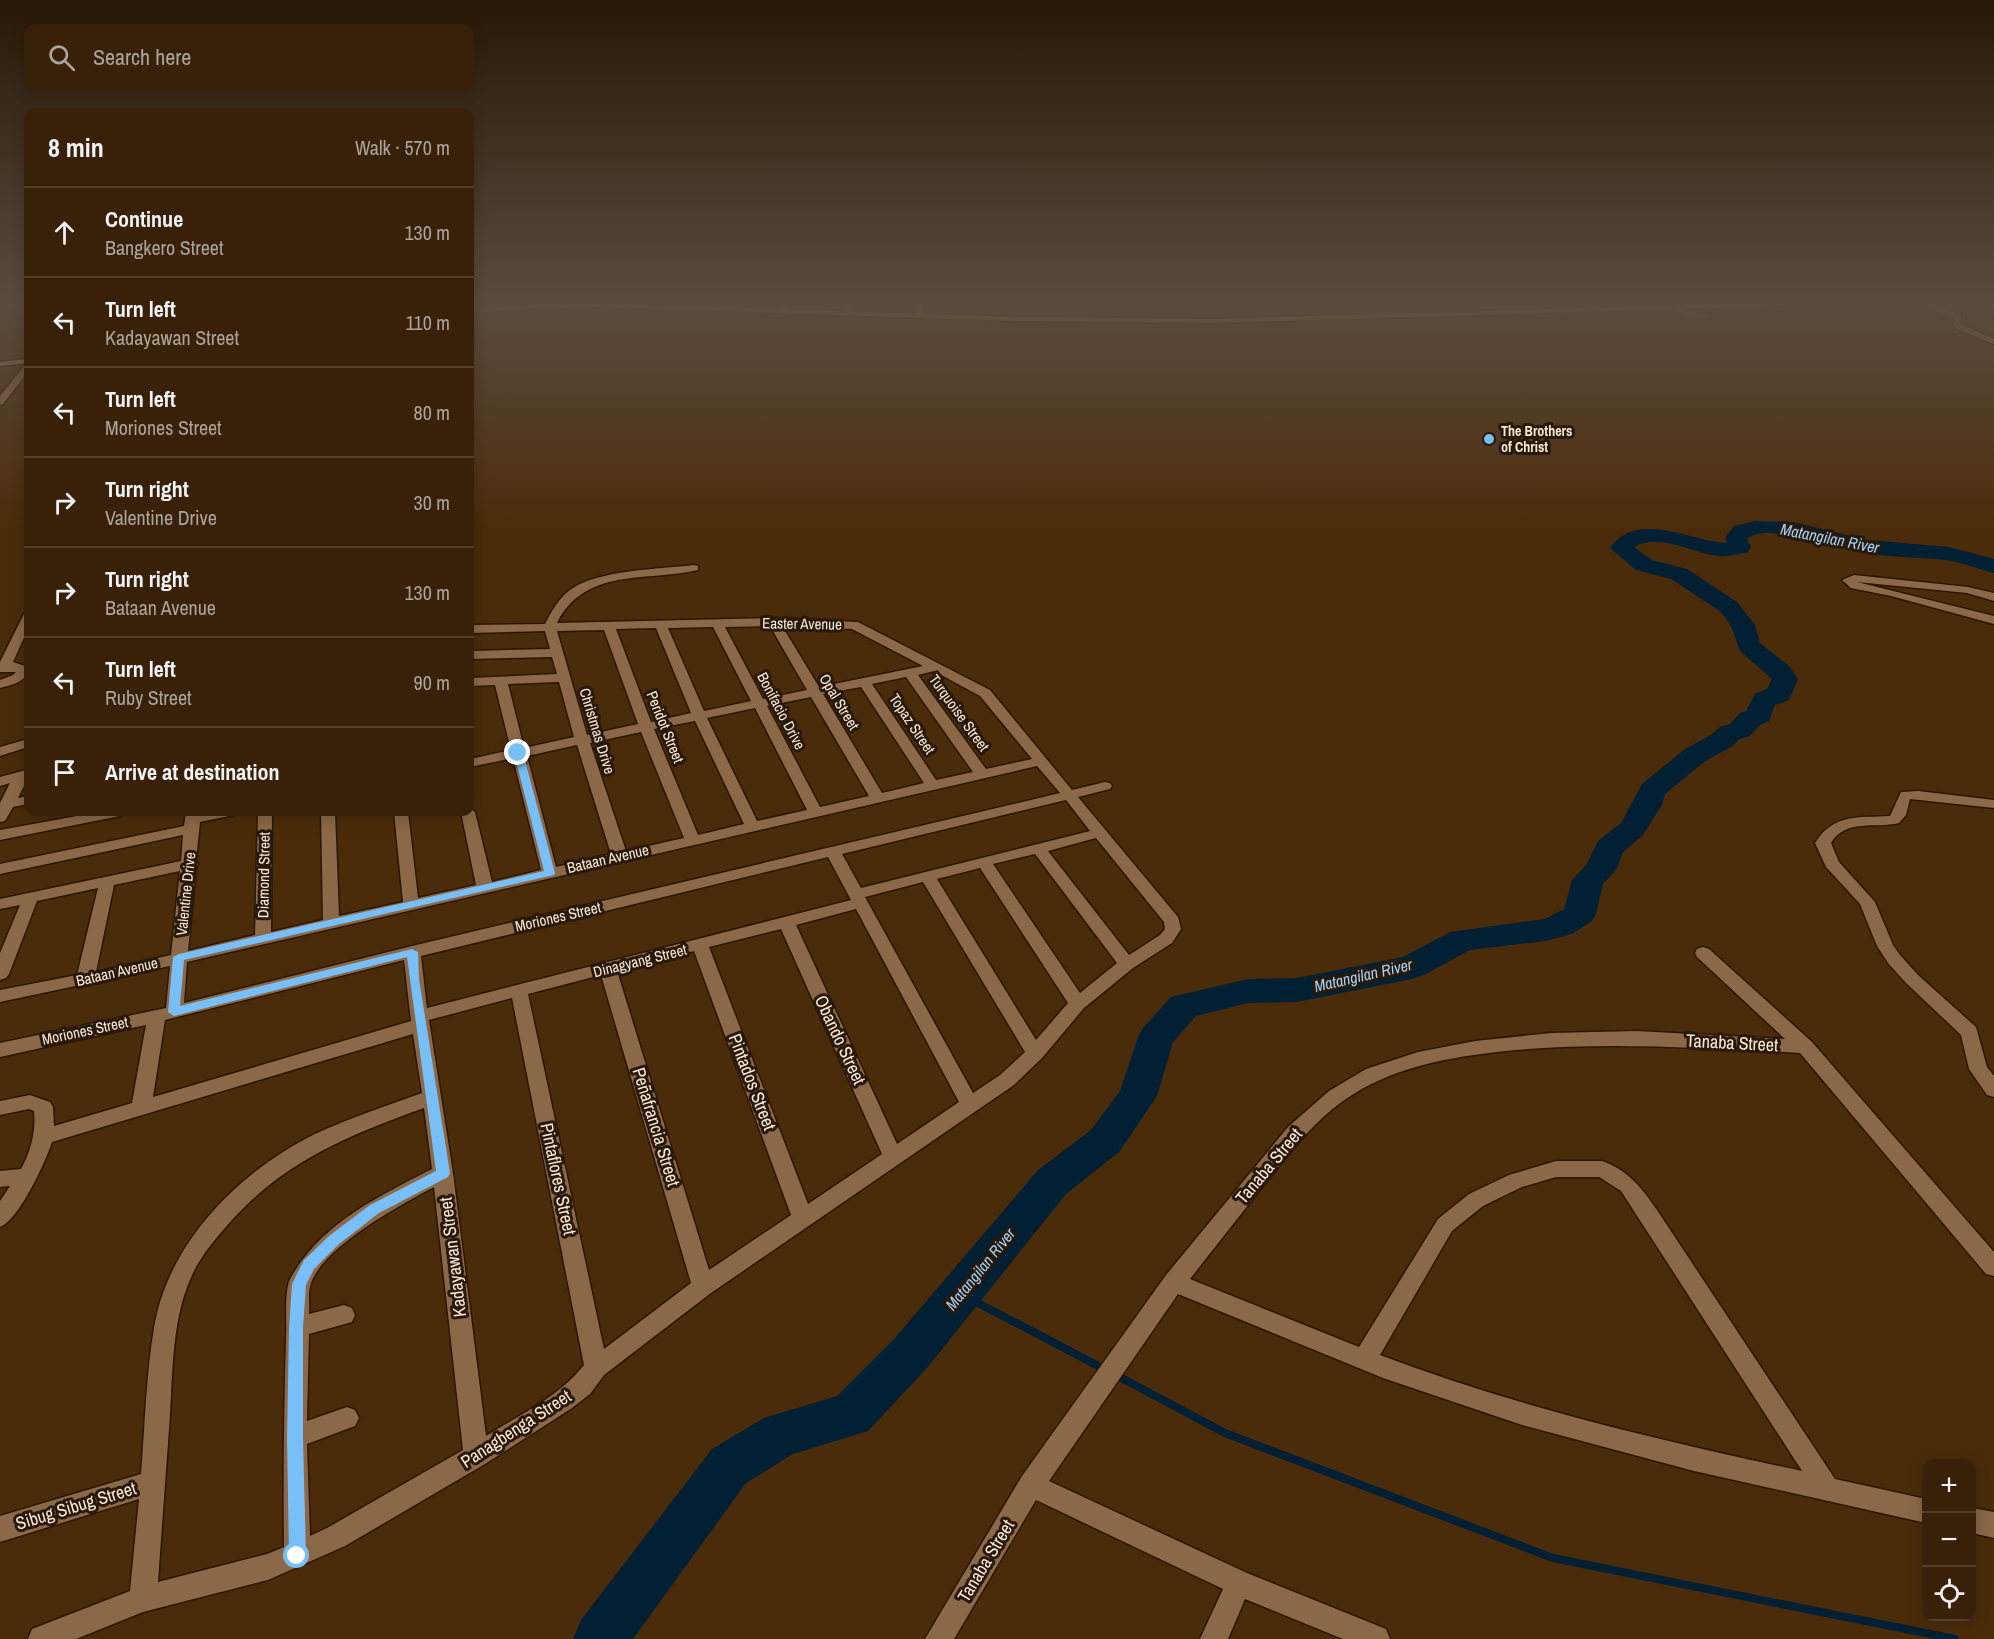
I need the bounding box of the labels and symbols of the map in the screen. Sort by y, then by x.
place label: The Brothers of Christ [1501,422,1572,456]
marker: The Brothers of Christ [1482,432,1496,446]
water label: Matangilan River [1779,518,1882,558]
street label: Easter Avenue [762,612,842,635]
street label: Bonifacio Drive [752,668,811,753]
street label: Opal Street [814,670,865,734]
street label: Turquoise Street [924,670,995,756]
street label: Christmas Drive [574,685,621,777]
street label: Peridot Street [642,688,690,766]
street label: Topaz Street [884,689,941,759]
route end [504,739,530,765]
street label: Diamond Street [252,831,275,918]
street label: Bataan Avenue [565,839,651,878]
street label: Valentine Drive [171,851,200,937]
street label: Moriones Street [513,896,603,937]
street label: Dinagyang Street [591,939,689,982]
street label: Bataan Avenue [74,952,160,991]
water label: Matangilan River [1312,953,1415,997]
street label: Obando Street [809,991,872,1089]
street label: Moriones Street [40,1011,130,1050]
street label: Tanaba Street [1685,1028,1779,1057]
street label: Pintados Street [723,1030,782,1134]
street label: Peñafrancia Street [627,1064,686,1189]
street label: Pintaflores Street [534,1121,583,1237]
street label: Tanaba Street [1229,1122,1308,1209]
street label: Kadayawan Street [433,1196,472,1318]
water label: Matangilan River [940,1223,1020,1315]
street label: Panagbenga Street [456,1383,576,1474]
street label: Sibug Sibug Street [13,1475,139,1536]
street label: Tanaba Street [951,1515,1020,1607]
route start [283,1542,309,1568]

